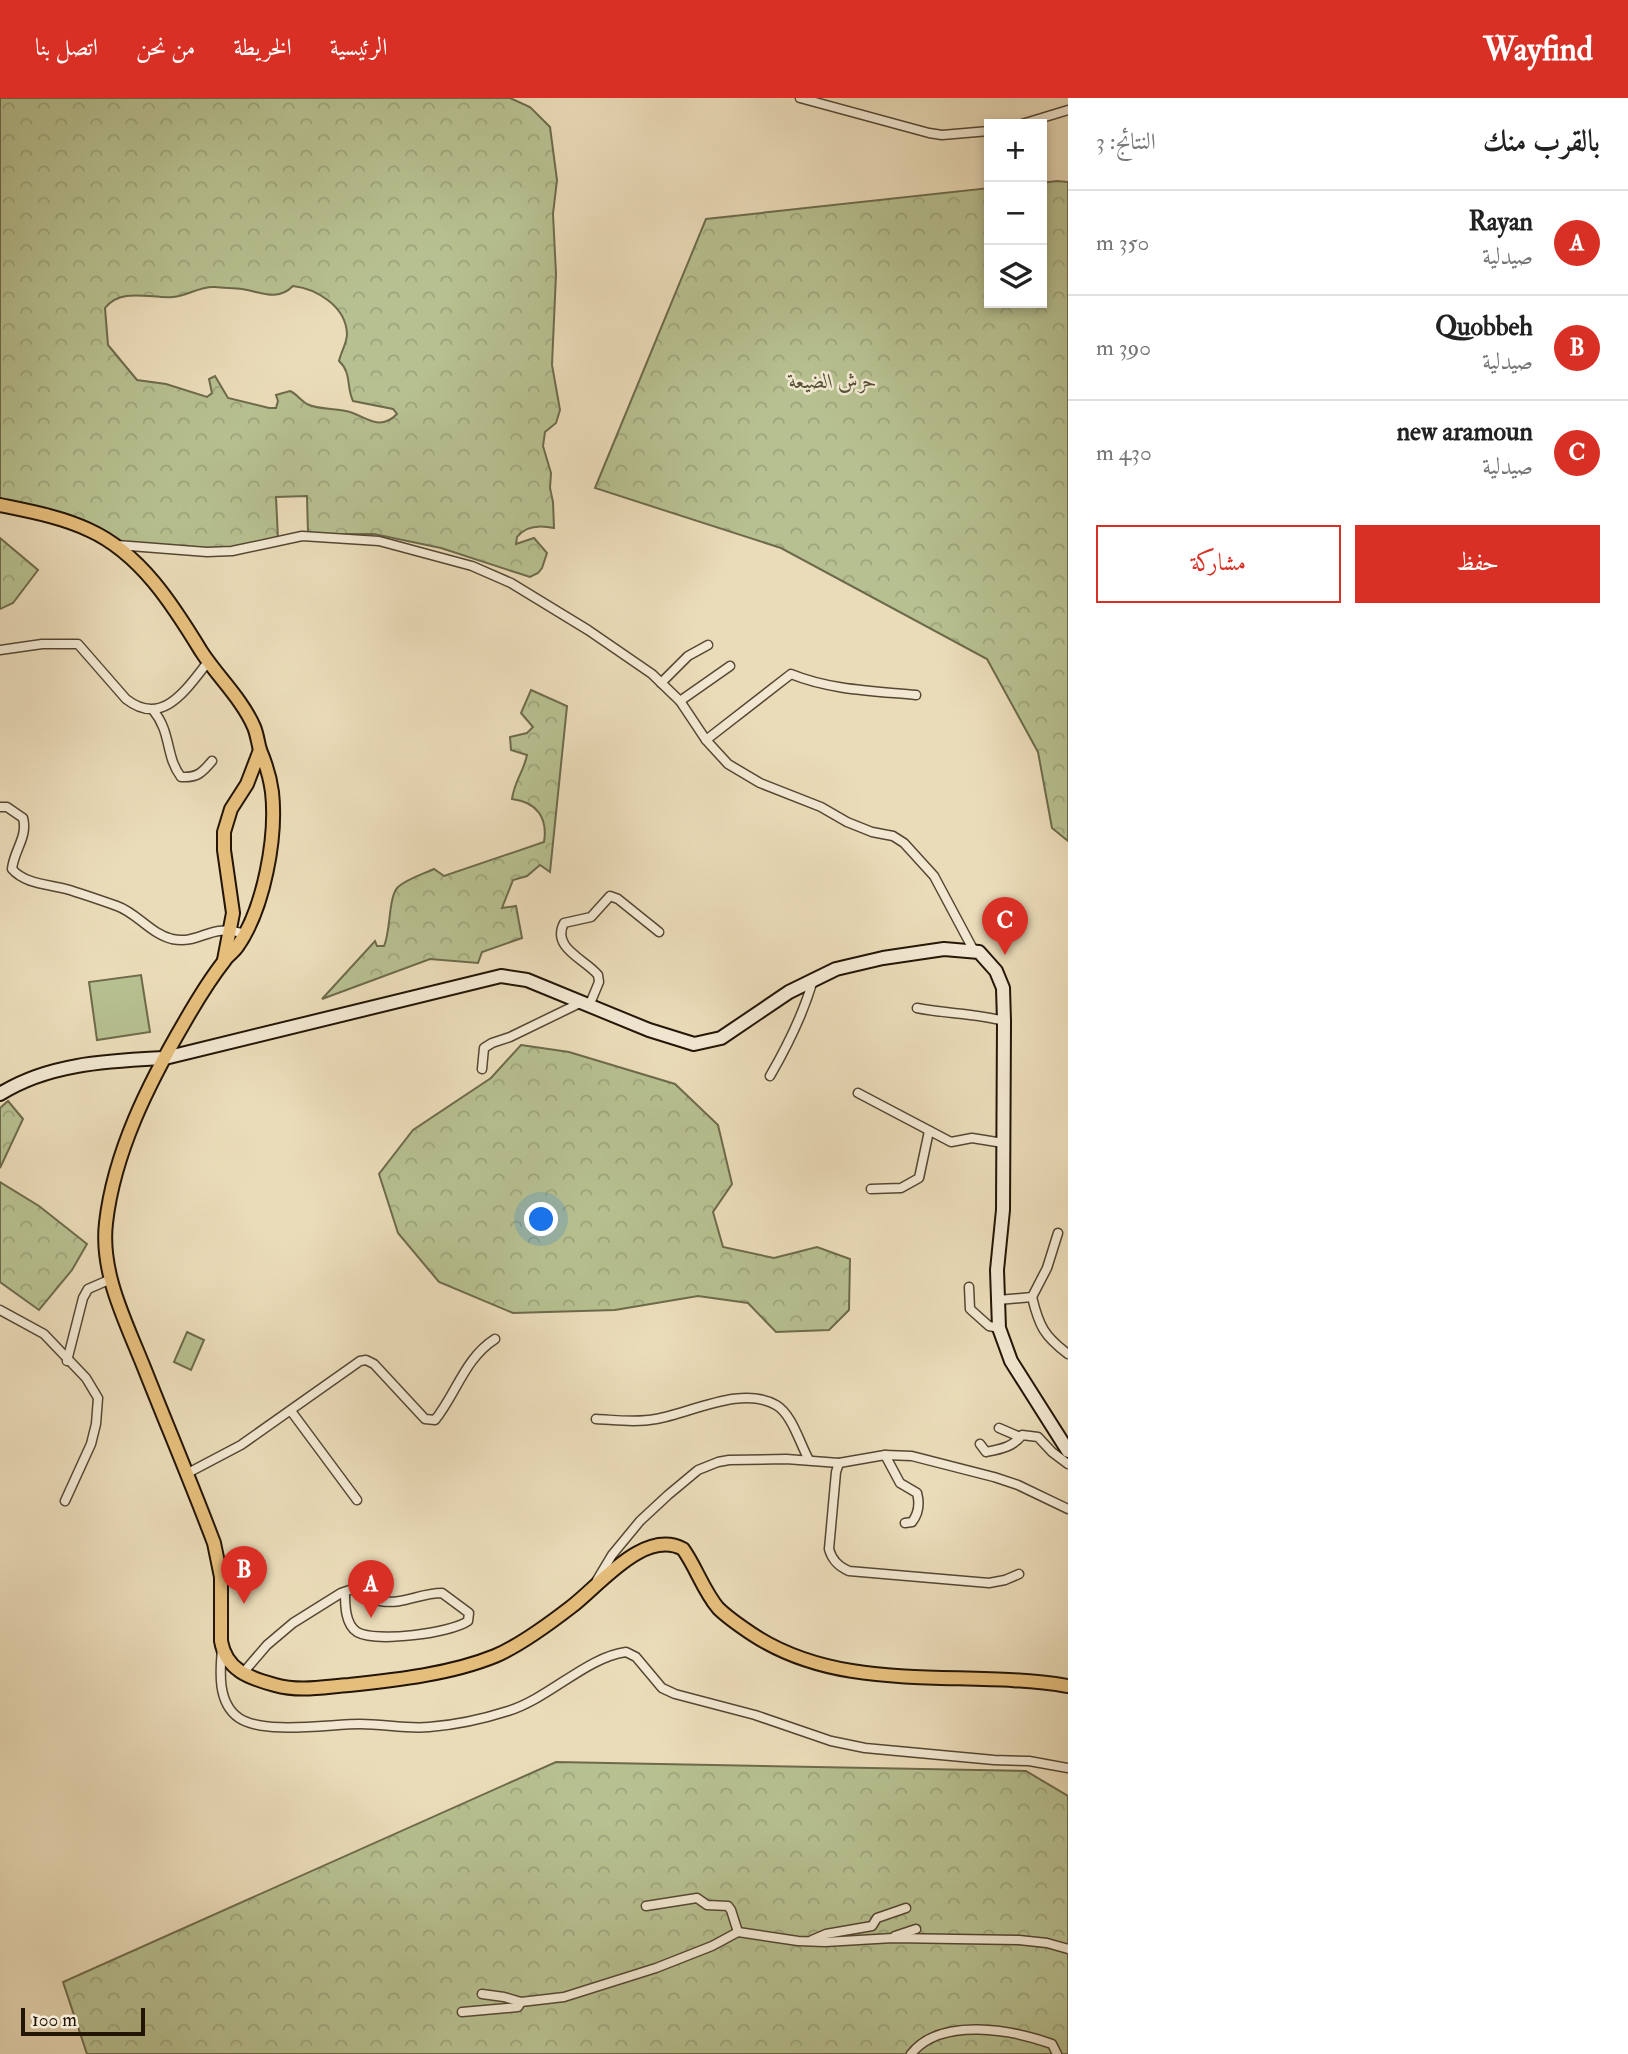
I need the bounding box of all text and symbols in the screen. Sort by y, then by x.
text: Wayfind [1483,29,1593,70]
text: اتصل بنا [35,32,98,63]
text: من نحن [136,32,195,63]
text: الخريطة [233,32,292,63]
text: الرئيسية [330,32,387,63]
map controls [984,119,1047,308]
button: + [984,119,1047,182]
text: بالقرب منك [1483,123,1600,160]
text: النتائج: 3 [1096,127,1156,156]
button: − [984,182,1047,245]
text: Rayan [1469,206,1533,238]
text: 350 m [1096,228,1149,257]
text: A [1570,228,1584,257]
text: صيدلية [1482,242,1533,271]
button: layers [984,245,1047,308]
text: Quobbeh [1435,311,1533,343]
text: 390 m [1096,333,1151,362]
text: B [1569,333,1585,362]
text: صيدلية [1482,347,1533,376]
park label: حرش الضيعة [787,368,877,395]
text: new aramoun [1397,416,1533,448]
text: 430 m [1096,438,1152,467]
text: C [1569,438,1585,467]
text: صيدلية [1482,452,1533,481]
button: مشاركة [1096,525,1341,603]
button: حفظ [1355,525,1600,603]
pin: C [982,897,1028,955]
your location [524,1202,558,1236]
pin: B [221,1546,267,1604]
pin: A [348,1560,394,1618]
scale bar [21,2005,145,2037]
text: 100 m [32,2008,77,2032]

